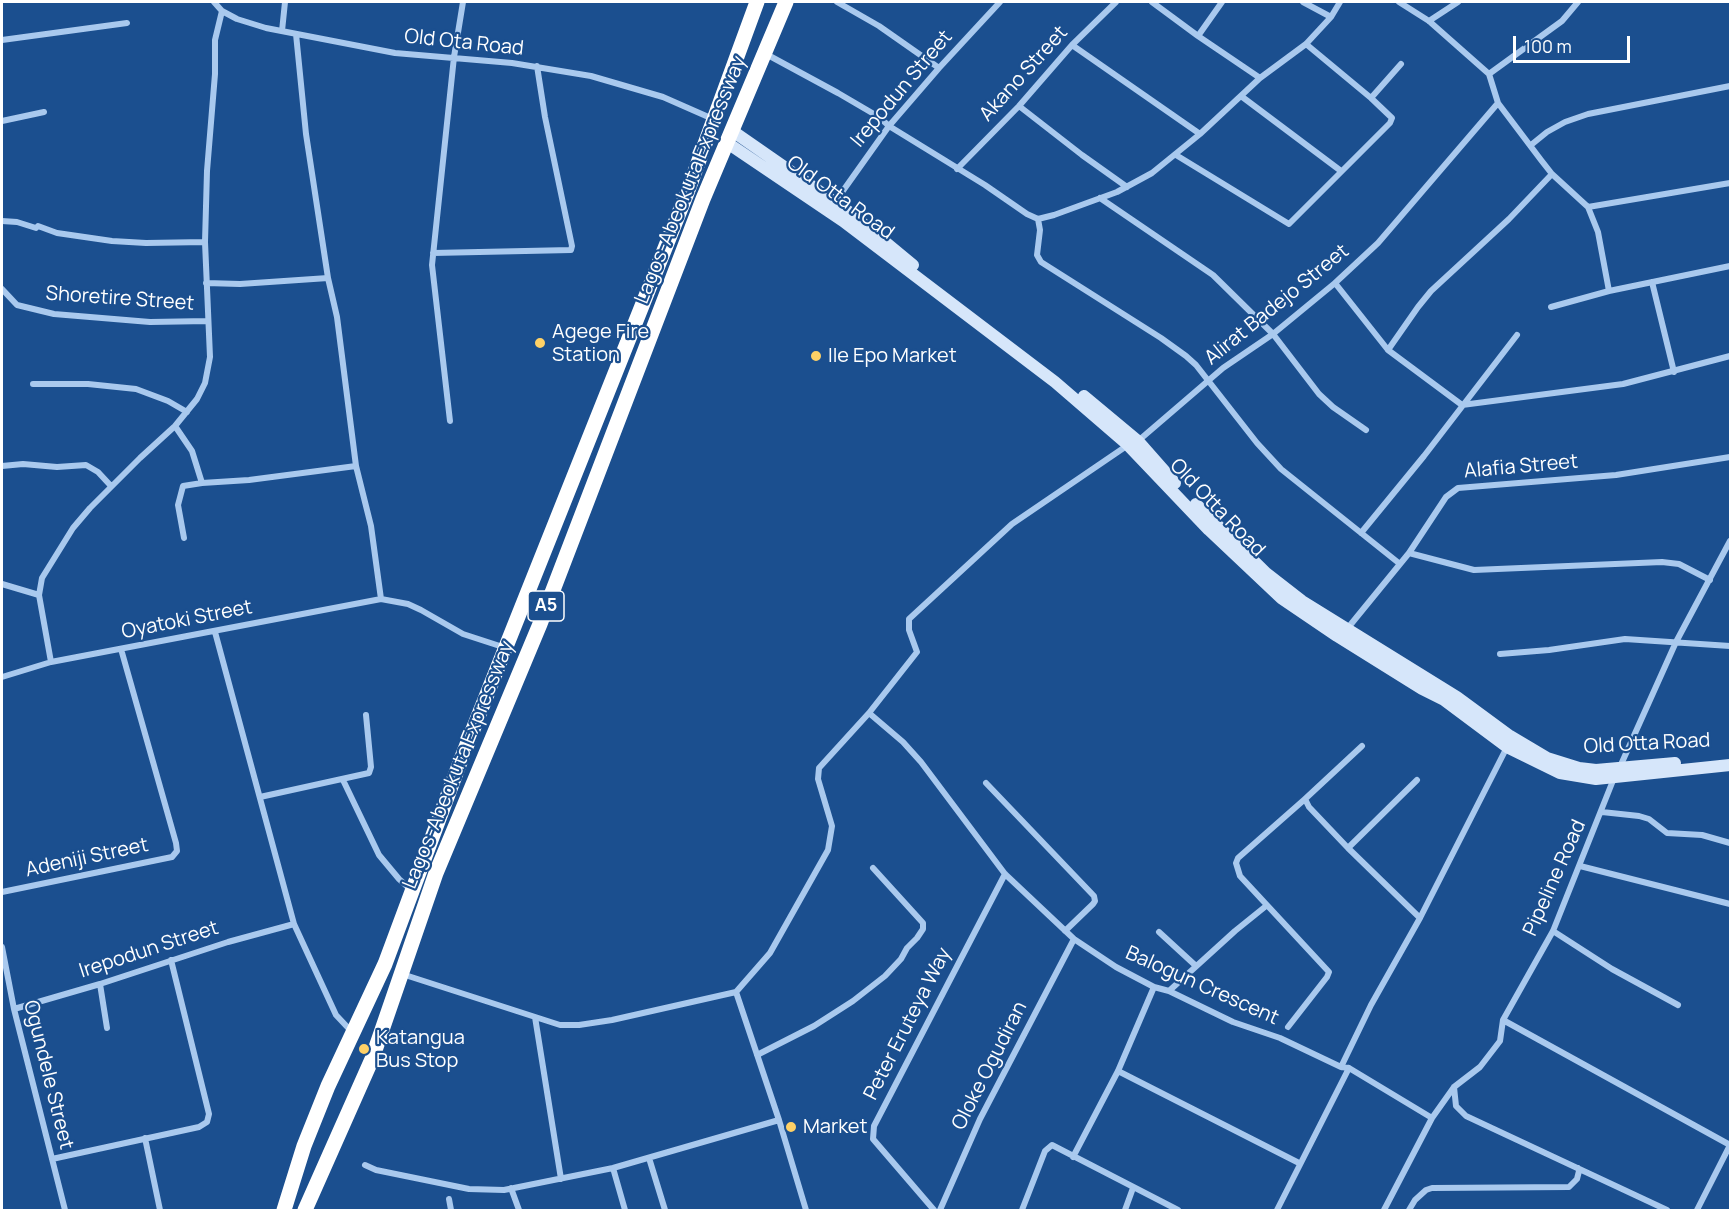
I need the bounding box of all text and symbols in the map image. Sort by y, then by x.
street label: Akano Street [975,21,1073,127]
scale bar [1516,24,1633,62]
street label: Old Ota Road [403,25,525,61]
street label: Irepodun Street [846,26,958,152]
text: 100 m [1524,34,1572,58]
street label: Lagos-Abeokuta Expressway [630,53,752,307]
street label: Old Otta Road [782,151,898,245]
street label: Alirat Badejo Street [1200,240,1354,370]
street label: Shoretire Street [45,282,195,316]
place label: Agege Fire Station [552,320,649,367]
marker: Agege Fire Station [533,336,547,350]
place label: Ile Epo Market [828,344,957,368]
marker: Ile Epo Market [809,349,823,363]
street label: Alafia Street [1463,450,1579,484]
street label: Old Otta Road [1164,454,1270,562]
road number: A5 [528,591,564,621]
street label: Oyatoki Street [120,596,254,644]
street label: Lagos-Abeokuta Expressway [398,638,520,892]
street label: Old Otta Road [1583,729,1711,759]
street label: Pipeline Road [1519,816,1591,940]
street label: Adeniji Street [23,833,151,883]
street label: Irepodun Street [76,916,222,984]
street label: Balogun Crescent [1122,941,1282,1031]
street label: Peter Eruteya Way [859,944,957,1104]
street label: Ogundele Street [18,998,78,1152]
street label: Oloke Ogudiran [947,998,1033,1134]
place label: Katangua Bus Stop [376,1026,465,1073]
marker: Katangua Bus Stop [357,1042,371,1056]
place label: Market [803,1115,868,1139]
marker: Market [784,1120,798,1134]

